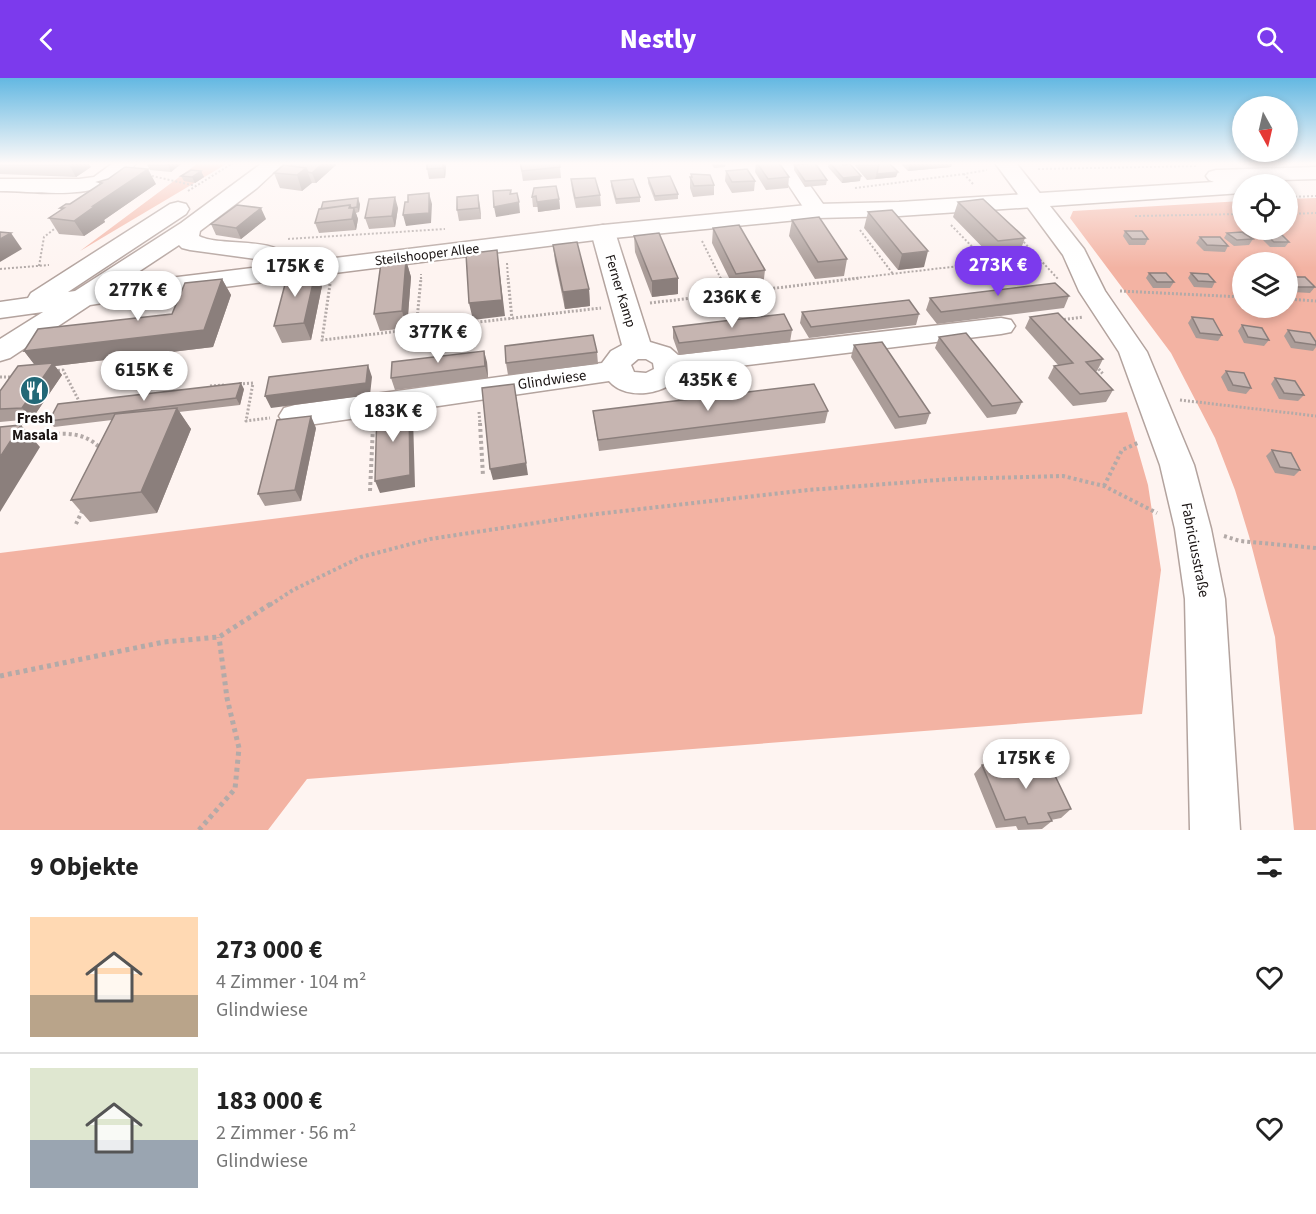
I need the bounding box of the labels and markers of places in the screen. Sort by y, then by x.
pin: 273K € [949,246,1047,297]
pin: 175K € [246,247,344,298]
pin: 277K € [89,271,187,322]
pin: 236K € [683,278,781,329]
pin: 377K € [389,313,487,364]
pin: 615K € [95,351,193,402]
pin: 435K € [659,361,757,412]
restaurant icon: Fresh Masala [19,375,51,407]
pin: 183K € [344,392,442,443]
place label: Fresh Masala [12,408,58,446]
pin: 175K € [977,739,1075,790]

